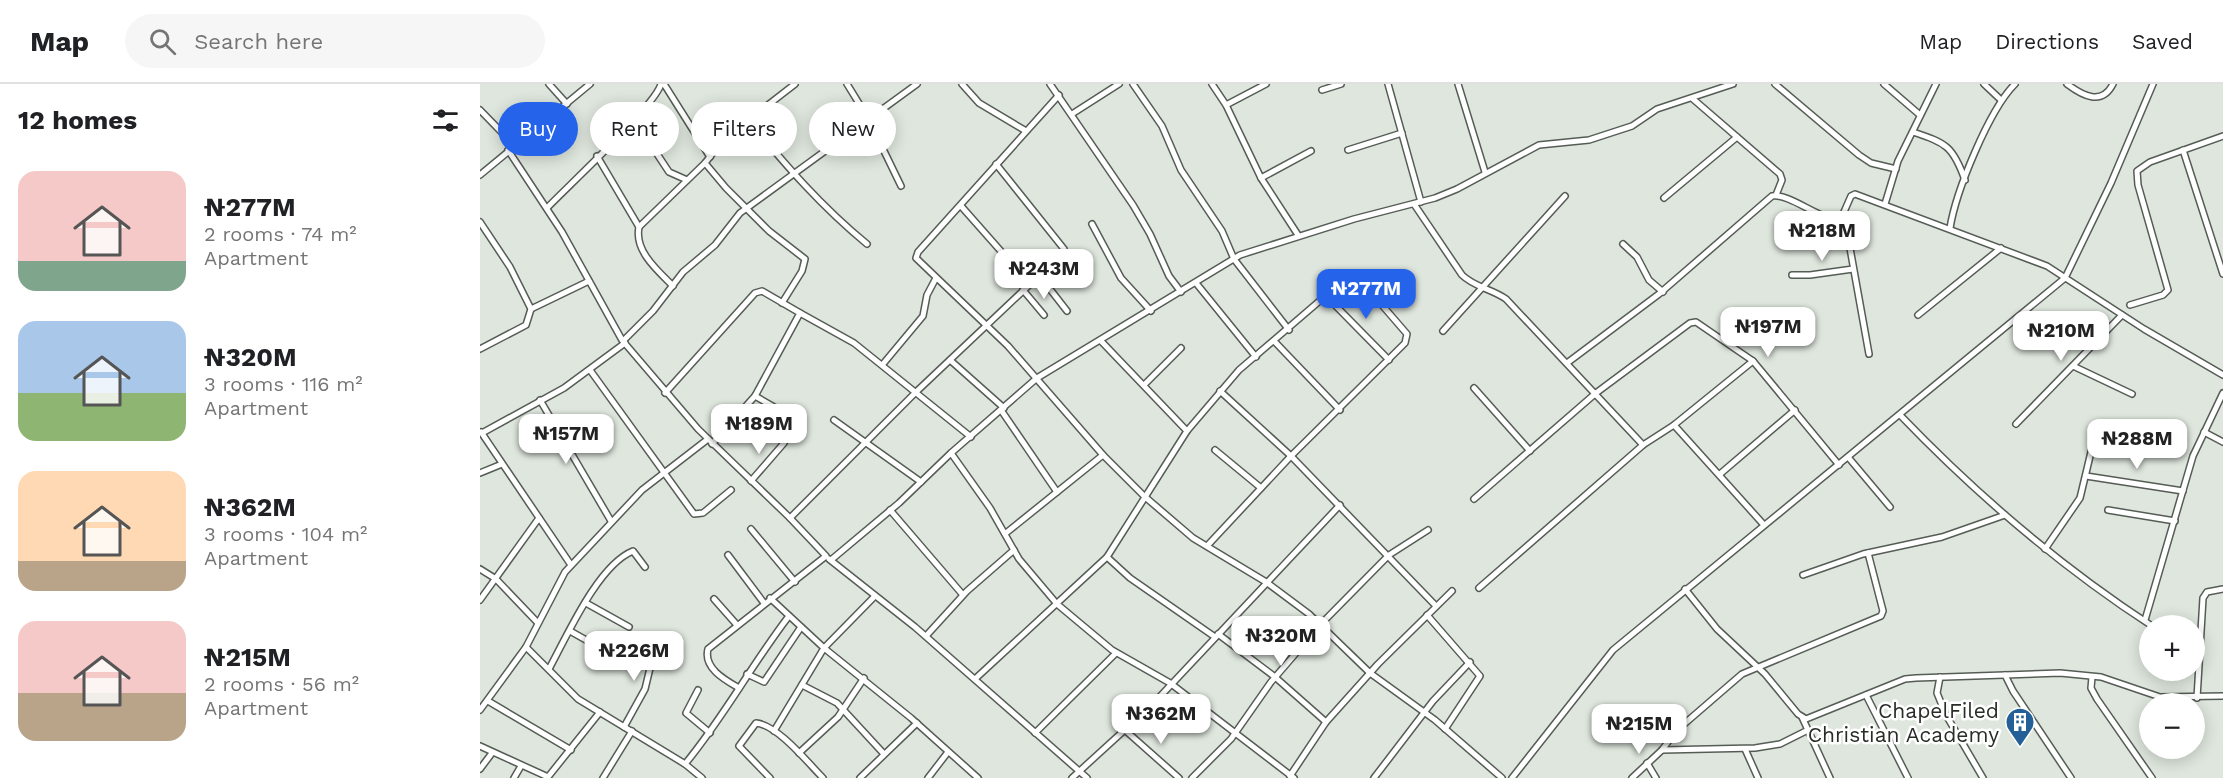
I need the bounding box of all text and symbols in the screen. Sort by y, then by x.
search box [125,14,545,68]
text: Map [30,25,89,58]
icon: search [146,25,179,58]
text: Search here [194,29,323,54]
text: Map [1919,29,1962,54]
text: Directions [1995,29,2099,54]
text: Saved [2132,29,2193,54]
chip: Buy [498,102,578,156]
chip: Rent [590,102,679,156]
chip: Filters [691,102,797,156]
chip: New [809,102,896,156]
icon: filters [429,104,462,137]
text: 12 homes [18,105,137,135]
text: ₦277M [204,192,296,222]
icon: home [66,195,138,267]
pin: ₦218M [1780,211,1864,262]
text: ₦218M [1788,218,1856,242]
text: 2 rooms · 74 m² [204,222,357,246]
text: Apartment [204,246,308,270]
pin: ₦243M [1002,249,1086,300]
text: ₦243M [1008,256,1080,280]
pin: ₦277M [1324,269,1408,320]
text: ₦277M [1331,276,1401,300]
pin: ₦197M [1726,307,1810,358]
pin: ₦210M [2019,311,2103,362]
text: ₦197M [1734,314,1802,338]
text: ₦210M [2027,318,2095,342]
text: ₦320M [204,342,297,372]
icon: home [66,345,138,417]
text: 3 rooms · 116 m² [204,372,363,396]
text: Apartment [204,396,308,420]
pin: ₦189M [717,404,801,455]
text: ₦189M [725,411,793,435]
pin: ₦157M [524,414,608,465]
pin: ₦288M [2095,419,2179,470]
text: ₦157M [533,421,599,445]
text: ₦288M [2101,426,2173,450]
text: ₦362M [204,492,296,522]
icon: home [66,495,138,567]
text: 3 rooms · 104 m² [204,522,367,546]
text: Apartment [204,546,308,570]
map controls [2139,615,2205,759]
button: + [2139,615,2205,681]
pin: ₦320M [1239,616,1323,667]
text: ₦320M [1245,623,1317,647]
pin: ₦226M [592,631,676,682]
text: ₦226M [599,638,669,662]
text: ₦215M [204,642,291,672]
icon: home [66,645,138,717]
text: 2 rooms · 56 m² [204,672,359,696]
button: − [2139,693,2205,759]
pin: ₦362M [1119,694,1203,745]
text: Apartment [204,696,308,720]
place label: ChapelFiled Christian Academy [1808,698,1999,747]
text: ₦362M [1126,701,1196,725]
pin: ₦215M [1597,704,1681,755]
building icon: ChapelFiled Christian Academy [2004,706,2036,748]
text: ₦215M [1606,711,1672,735]

